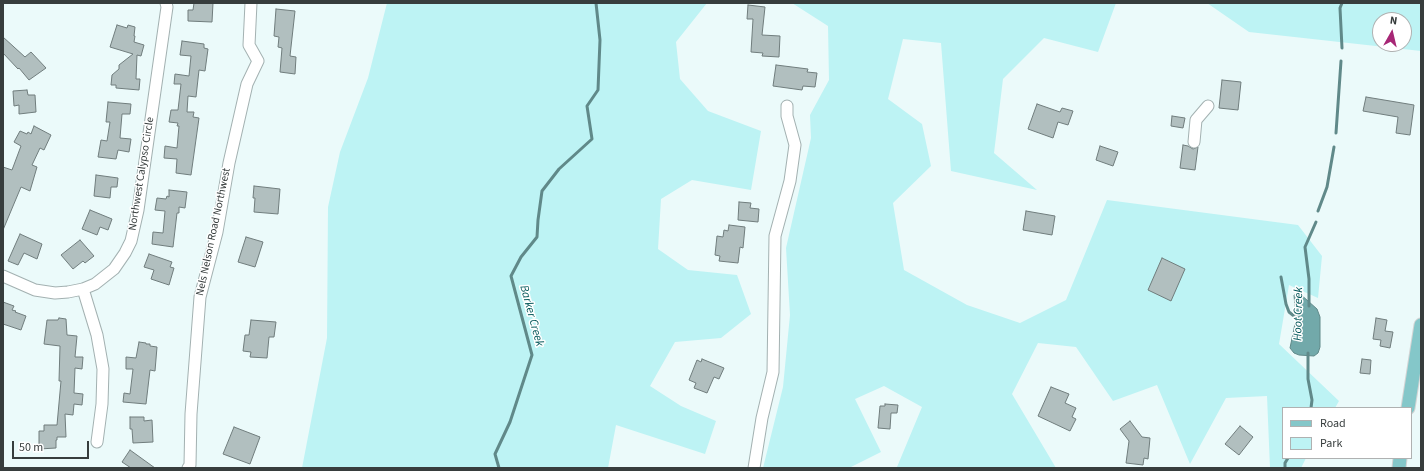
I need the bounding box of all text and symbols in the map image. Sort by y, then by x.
north arrow [1372,12,1412,52]
text: N [1389,13,1398,29]
street label: Northwest Calypso Circle [127,116,157,232]
street label: Nels Nelson Road Northwest [194,167,234,297]
water label: Barker Creek [516,284,546,348]
water label: Hoot Creek [1291,287,1307,341]
legend [1282,407,1412,459]
text: Road [1320,415,1346,432]
scale bar [14,433,91,459]
text: Park [1320,435,1342,452]
text: 50 m [19,439,43,456]

